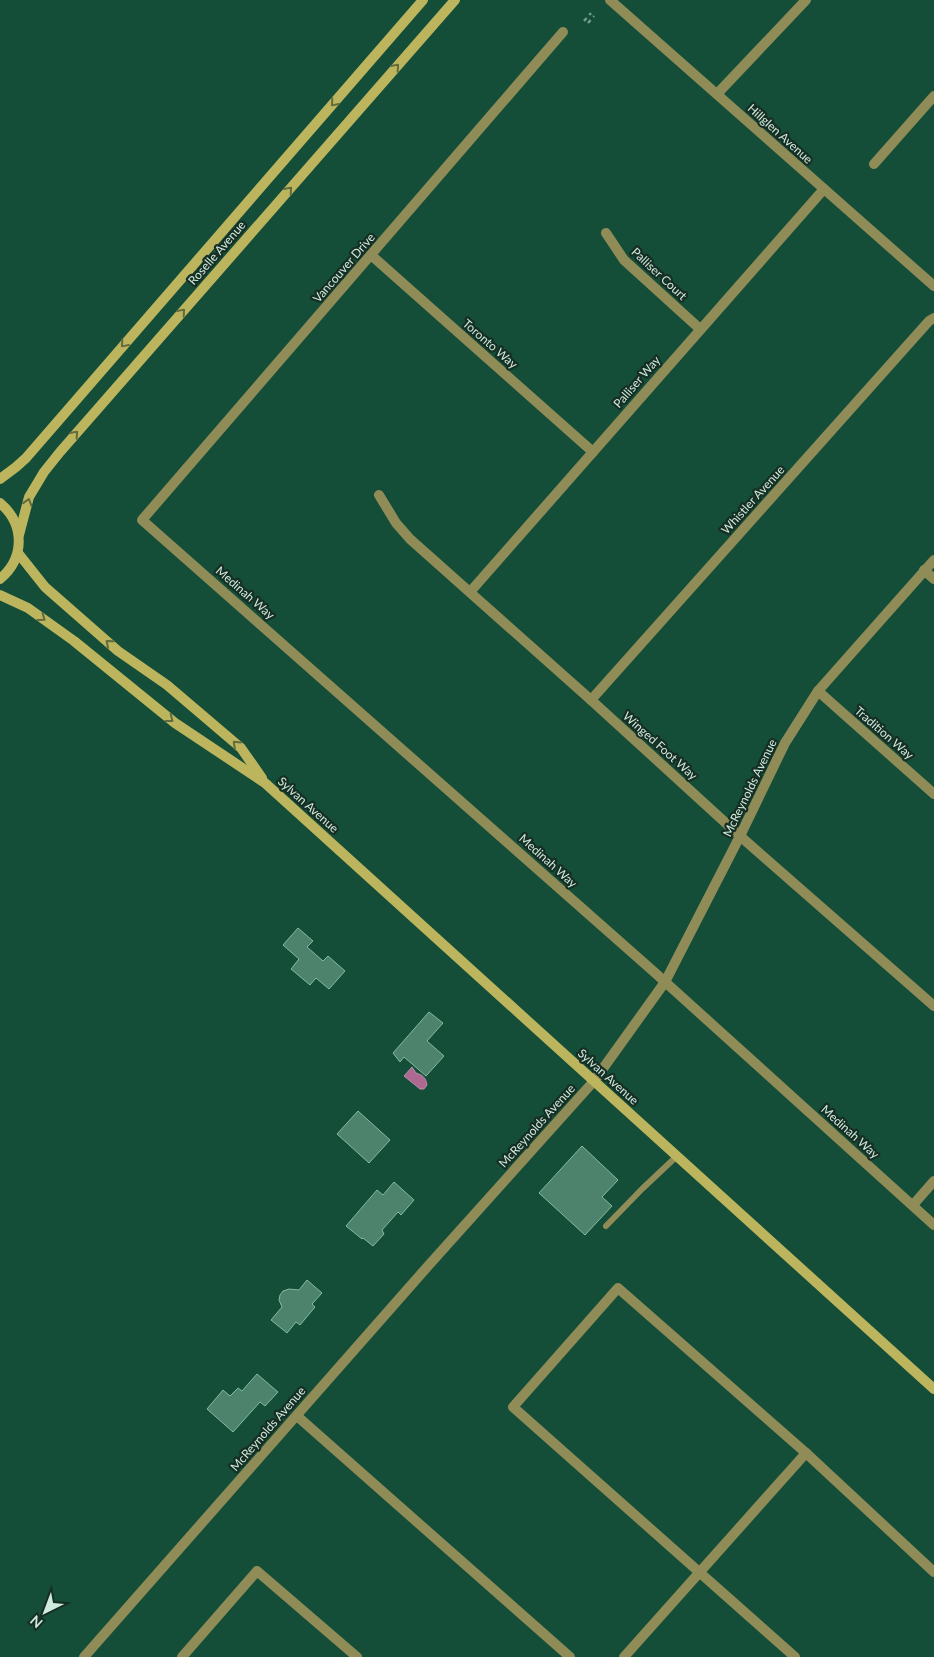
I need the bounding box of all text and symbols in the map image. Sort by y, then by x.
one-way arrow [390,64,399,73]
one-way arrow [331,97,340,106]
street label: Hillglen Avenue [745,101,816,167]
one-way arrow [283,186,292,195]
street label: Roselle Avenue [185,218,248,288]
street label: Vancouver Drive [309,230,378,305]
street label: Palliser Court [629,244,691,304]
one-way arrow [176,308,185,317]
street label: Toronto Way [460,316,521,372]
one-way arrow [121,339,130,348]
street label: Palliser Way [610,352,664,411]
one-way arrow [69,431,78,440]
street label: Whistler Avenue [718,462,787,537]
one-way arrow [22,498,32,507]
street label: Medinah Way [213,563,278,623]
one-way arrow [36,612,46,621]
one-way arrow [106,640,115,649]
street label: Tradition Way [852,703,917,763]
street label: Winged Foot Way [620,708,701,784]
one-way arrow [164,713,174,722]
street label: McReynolds Avenue [719,737,780,839]
one-way arrow [233,741,242,750]
street label: Sylvan Avenue [275,774,342,836]
street label: Medinah Way [516,831,581,891]
street label: Sylvan Avenue [575,1046,642,1108]
street label: McReynolds Avenue [495,1081,578,1170]
street label: Medinah Way [818,1102,883,1162]
street label: McReynolds Avenue [227,1383,308,1474]
north arrow [20,1587,70,1637]
text: N [26,1612,46,1632]

